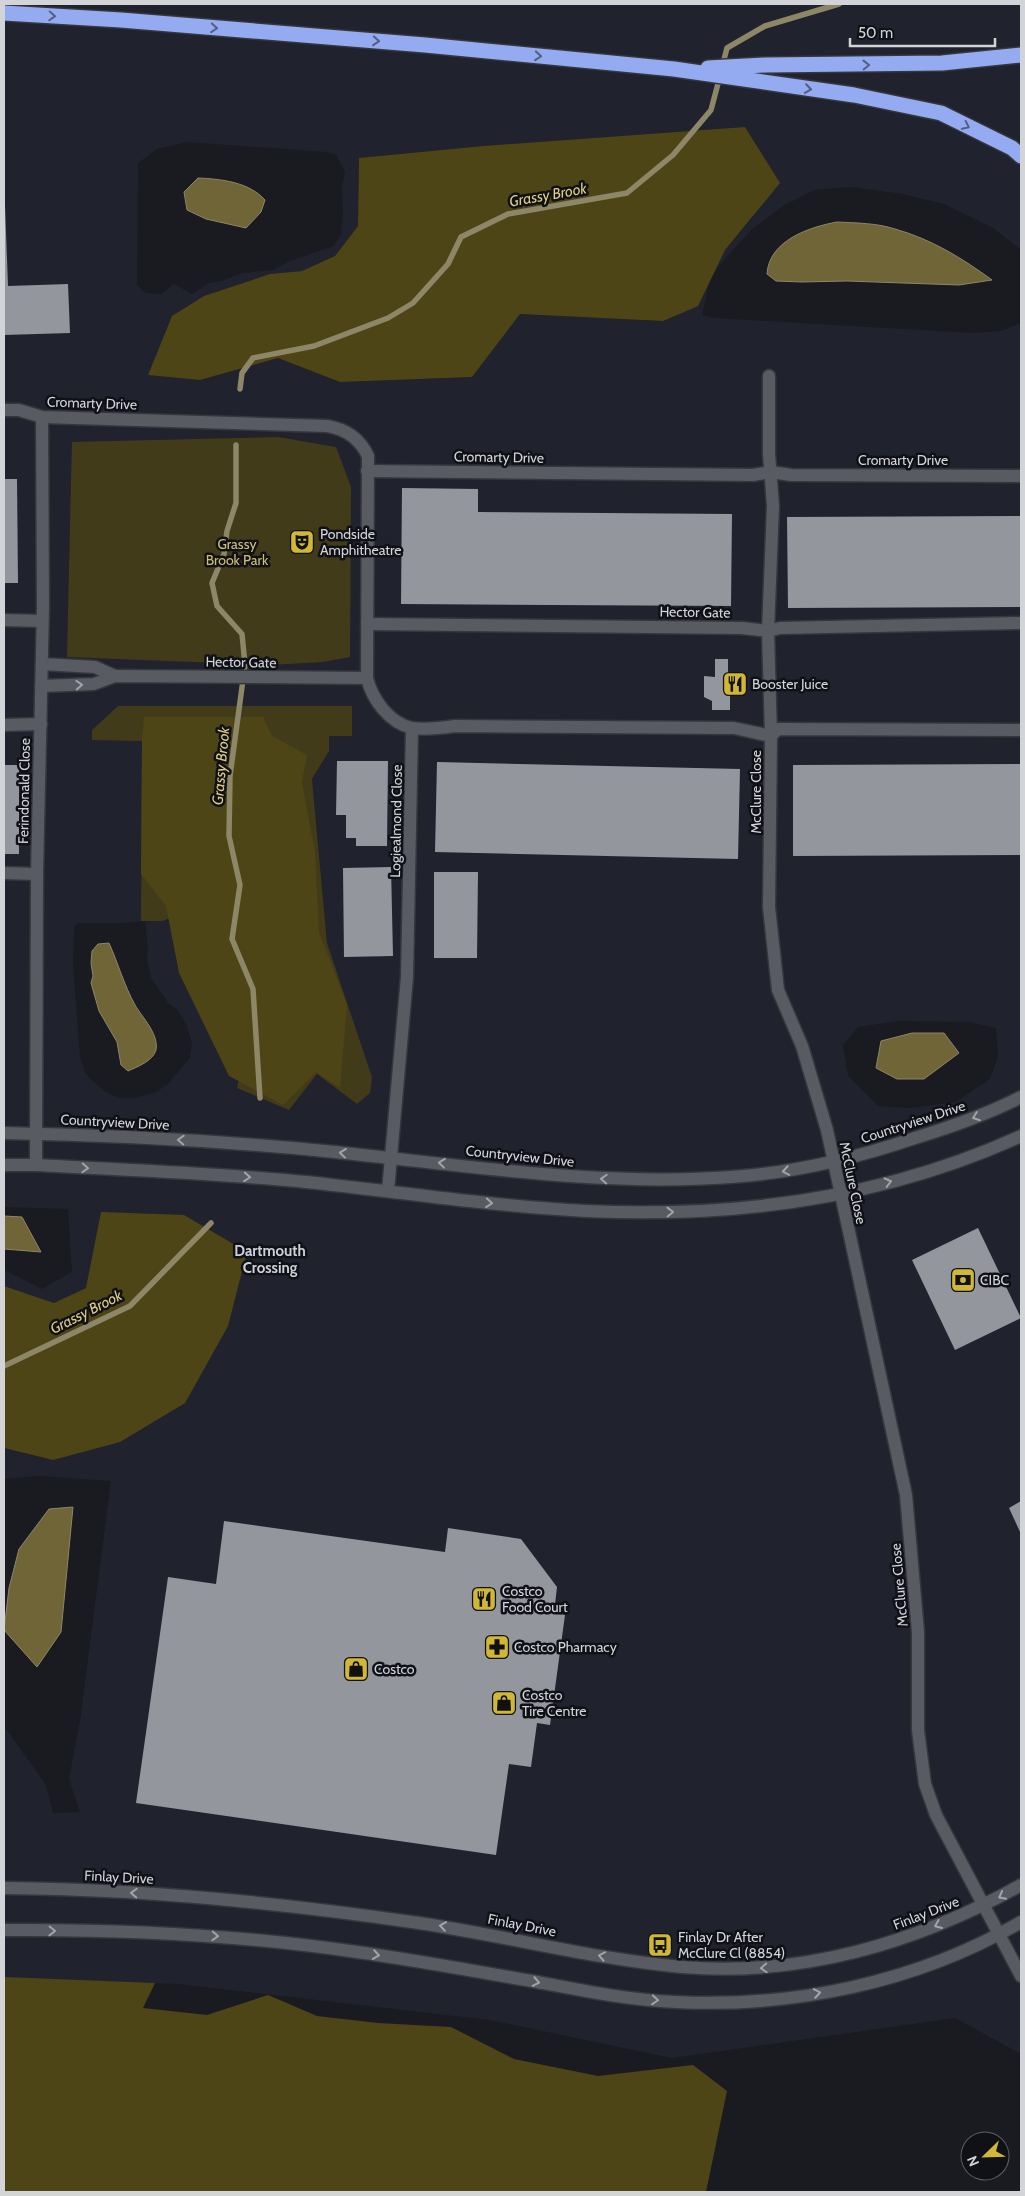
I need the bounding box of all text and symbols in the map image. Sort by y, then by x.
one-way arrow [49,11,57,22]
scale bar [850,15,995,47]
one-way arrow [211,22,219,33]
text: 50 m [858,24,893,42]
one-way arrow [373,36,381,47]
one-way arrow [535,50,543,61]
one-way arrow [862,60,870,70]
one-way arrow [805,83,813,94]
one-way arrow [960,119,969,129]
water label: Grassy Brook [508,179,589,211]
street label: Cromarty Drive [47,392,137,414]
street label: Cromarty Drive [454,447,544,467]
street label: Cromarty Drive [858,451,948,469]
place label: Pondside Amphitheatre [320,525,401,559]
theatre icon: Pondside Amphitheatre [289,529,315,555]
park label: Grassy Brook Park [206,535,269,569]
street label: Hector Gate [659,602,731,622]
street label: Hector Gate [205,652,277,672]
restaurant icon: Booster Juice [722,671,748,697]
place label: Booster Juice [752,675,828,693]
one-way arrow [75,679,83,690]
water label: Grassy Brook [209,726,233,806]
street label: Ferindonald Close [14,738,34,844]
street label: McClure Close [747,750,765,834]
street label: Logiealmond Close [386,764,406,878]
street label: Countryview Drive [858,1097,968,1147]
street label: Countryview Drive [60,1110,170,1134]
one-way arrow [973,1111,981,1121]
one-way arrow [177,1135,185,1146]
street label: McClure Close [835,1140,871,1226]
street label: Countryview Drive [465,1141,575,1171]
one-way arrow [338,1148,346,1159]
one-way arrow [438,1158,446,1169]
one-way arrow [81,1162,89,1173]
one-way arrow [781,1165,790,1175]
one-way arrow [244,1171,252,1182]
one-way arrow [599,1173,607,1184]
one-way arrow [883,1177,892,1188]
one-way arrow [485,1197,493,1208]
one-way arrow [666,1207,674,1217]
district label: Dartmouth Crossing [234,1242,306,1277]
bank icon: CIBC [950,1267,976,1293]
place label: CIBC [980,1271,1010,1289]
water label: Grassy Brook [47,1286,125,1338]
street label: McClure Close [886,1543,912,1627]
place label: Costco Food Court [502,1582,568,1616]
restaurant icon: Costco Food Court [471,1586,497,1612]
pharmacy icon: Costco Pharmacy [484,1634,510,1660]
place label: Costco Pharmacy [514,1638,617,1656]
shop icon: Costco [343,1656,369,1682]
place label: Costco [374,1660,415,1678]
place label: Costco Tire Centre [522,1686,586,1720]
shop icon: Costco Tire Centre [491,1690,517,1716]
street label: Finlay Drive [84,1866,154,1888]
one-way arrow [130,1888,138,1899]
one-way arrow [998,1890,1007,1900]
street label: Finlay Drive [890,1892,962,1934]
street label: Finlay Drive [486,1910,558,1940]
one-way arrow [934,1919,943,1930]
one-way arrow [438,1922,447,1932]
one-way arrow [49,1926,57,1936]
place label: Finlay Dr After McClure Cl (8854) [678,1928,785,1962]
one-way arrow [211,1930,219,1941]
bus stop icon: Finlay Dr After McClure Cl (8854) [647,1932,673,1958]
one-way arrow [372,1949,381,1959]
one-way arrow [598,1951,607,1961]
one-way arrow [760,1962,768,1973]
one-way arrow [532,1977,541,1987]
one-way arrow [813,1989,821,1999]
one-way arrow [651,1995,659,2006]
north arrow [960,2131,1010,2181]
text: N [963,2153,983,2169]

